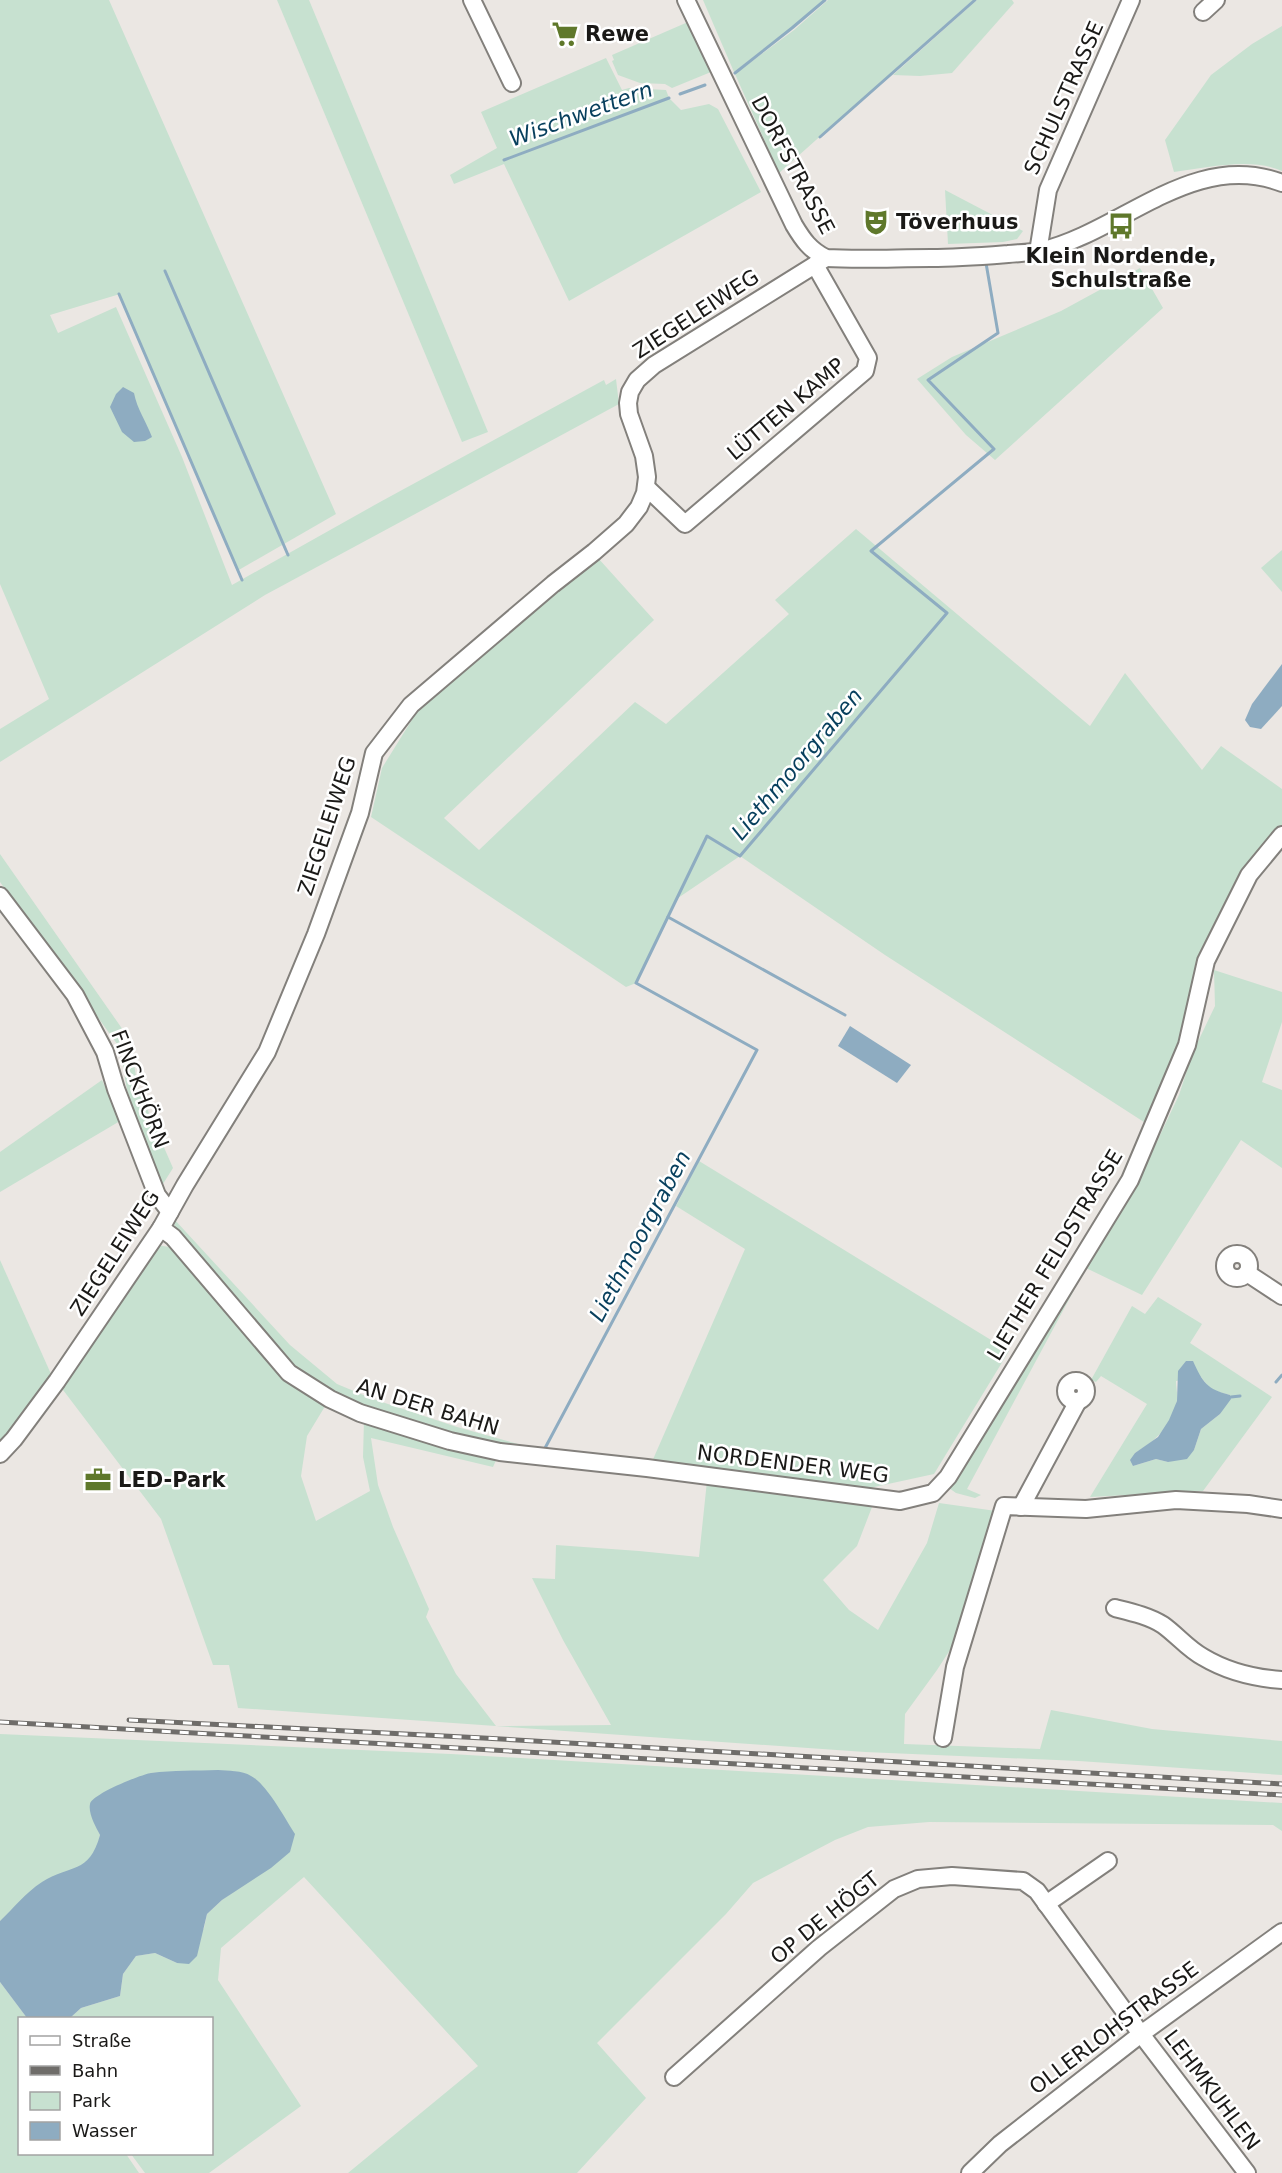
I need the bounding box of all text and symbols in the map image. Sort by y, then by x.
street label: SCHULSTRASSE [1019,18,1109,178]
supermarket icon: Rewe [550,19,580,49]
place label: Rewe [585,22,649,46]
water label: Wischwettern [506,76,656,152]
street label: DORFSTRASSE [746,92,840,238]
theatre icon: Töverhuus [861,207,891,237]
place label: Töverhuus [896,210,1018,234]
bus stop icon: Klein Nordende, Schulstraße [1106,211,1136,241]
place label: Klein Nordende, Schulstraße [1025,244,1217,292]
street label: ZIEGELEIWEG [629,264,763,364]
street label: LÜTTEN KAMP [722,352,849,465]
water label: Liethmoorgraben [726,683,868,845]
street label: ZIEGELEIWEG [293,753,361,899]
street label: FINCKHÖRN [106,1026,175,1152]
street label: LIETHER FELDSTRASSE [982,1145,1128,1365]
water label: Liethmoorgraben [584,1146,696,1326]
street label: ZIEGELEIWEG [65,1186,165,1320]
street label: AN DER BAHN [354,1374,502,1440]
street label: NORDENDER WEG [696,1440,890,1488]
office icon: LED-Park [83,1465,113,1495]
place label: LED-Park [118,1468,227,1492]
street label: OP DE HÖGT [765,1866,884,1969]
street label: OLLERLOHSTRASSE [1025,1957,1203,2099]
legend [18,2017,213,2155]
street label: LEHMKUHLEN [1159,2025,1265,2155]
text: Straße [72,2030,131,2051]
text: Bahn [72,2060,118,2081]
text: Park [72,2090,111,2111]
text: Wasser [72,2120,138,2141]

